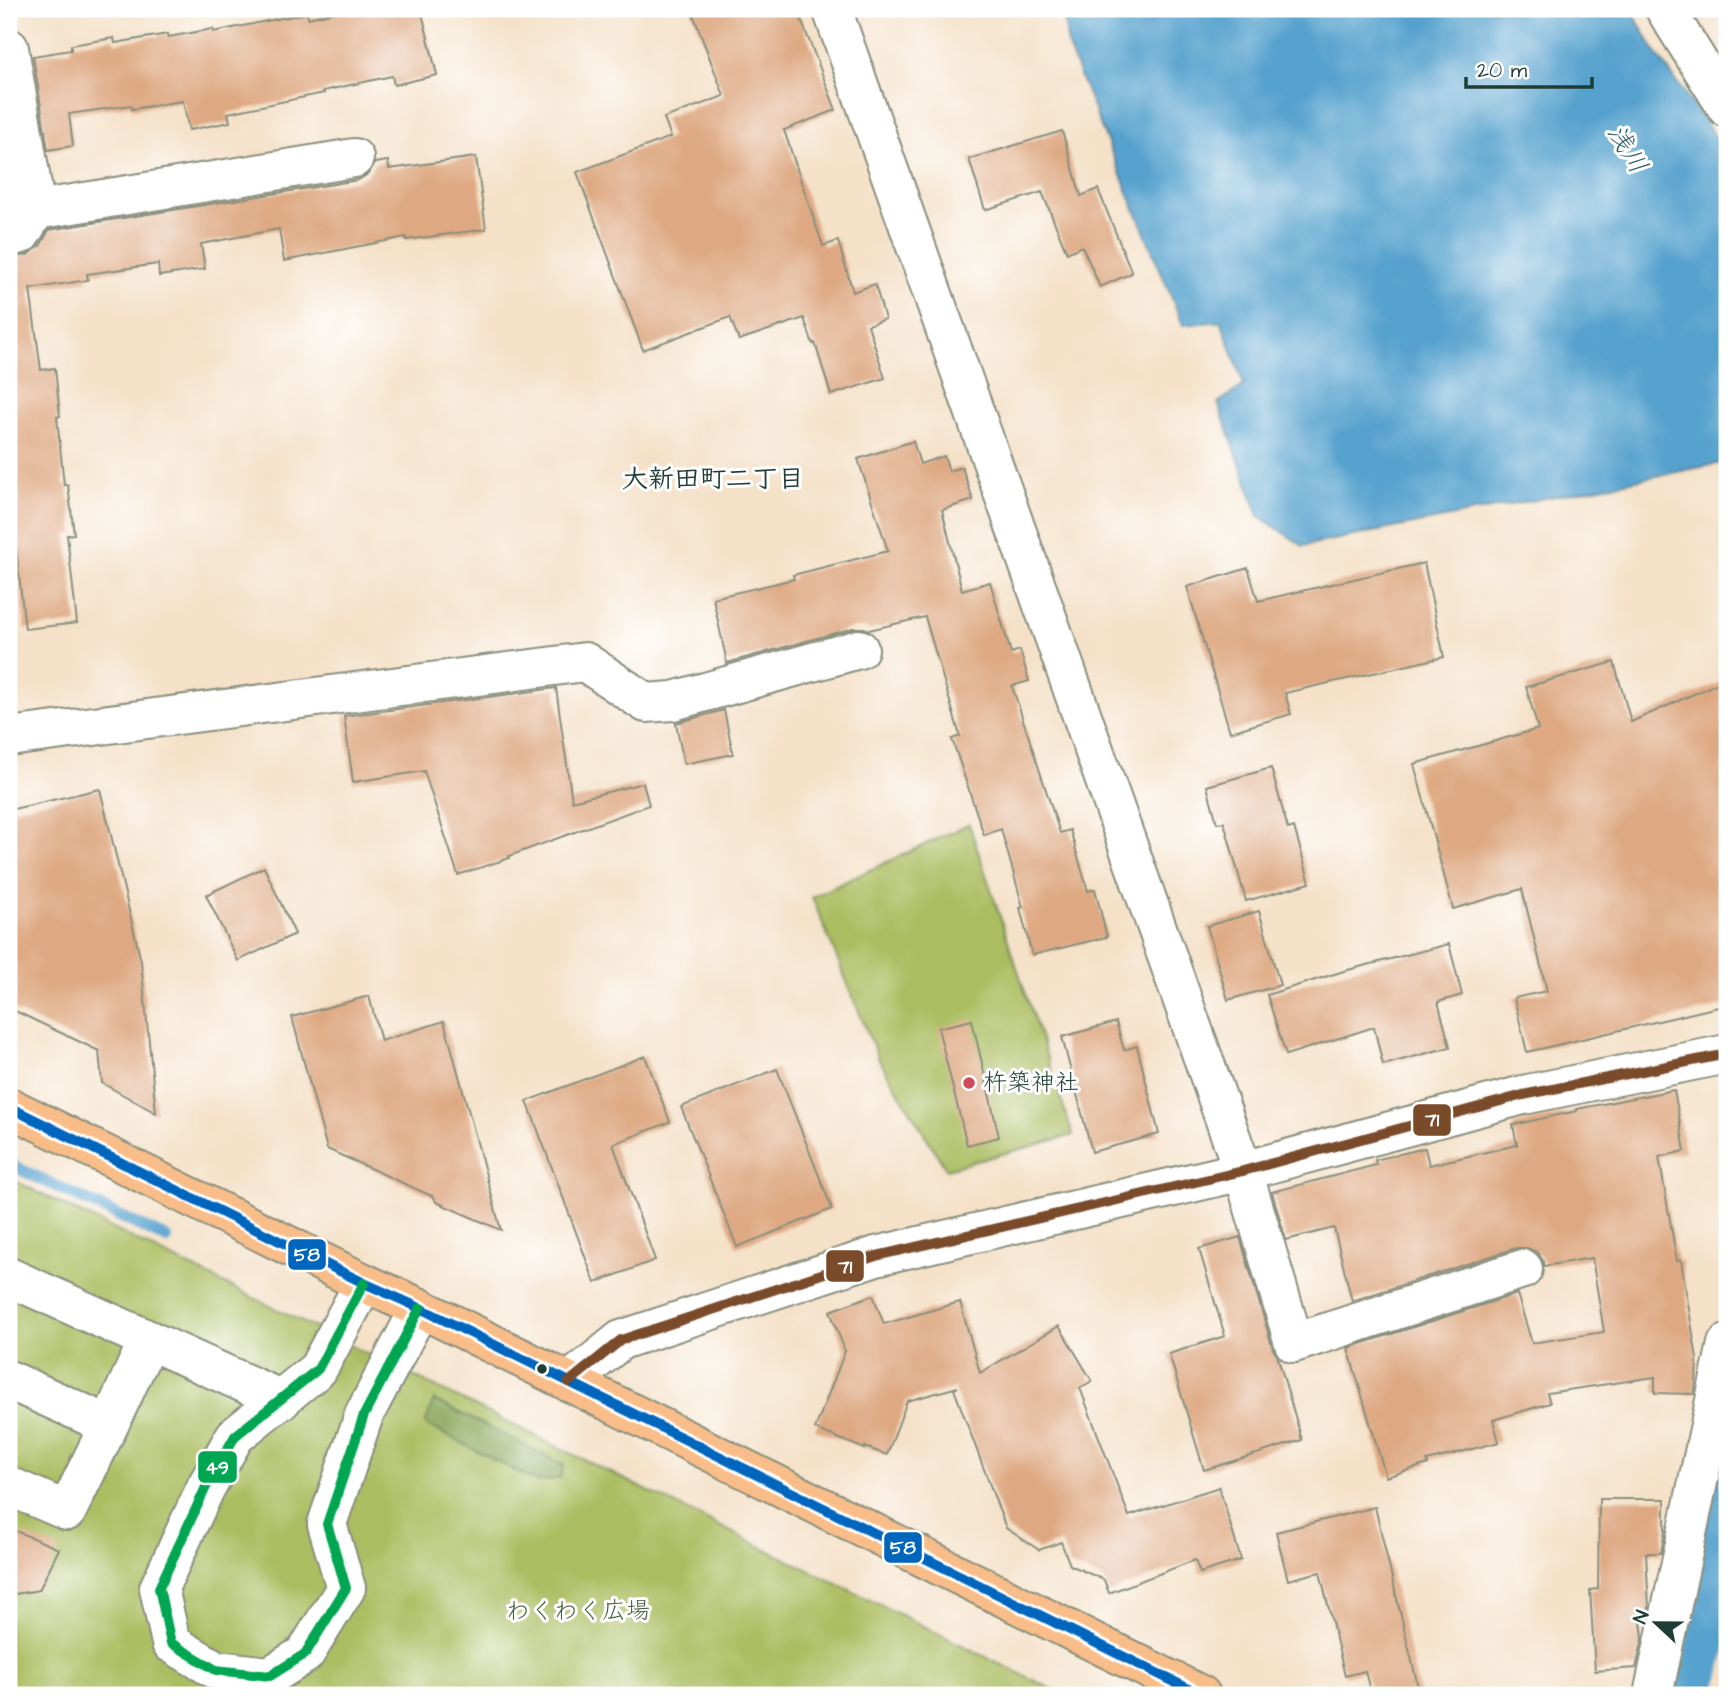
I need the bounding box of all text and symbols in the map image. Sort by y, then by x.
scale bar [1466,46,1592,90]
text: 20 m [1477,56,1528,85]
water label: 浅川 [1598,117,1656,181]
district label: 大新田町二丁目 [622,461,804,497]
place label: 杵築神社 [983,1066,1079,1100]
marker: 杵築神社 [961,1075,977,1091]
line badge: 71 [1412,1103,1452,1137]
text: 71 [1424,1107,1440,1134]
line badge: 58 [287,1238,327,1271]
text: 58 [294,1242,321,1269]
line badge: 71 [825,1249,865,1283]
text: 71 [837,1254,853,1281]
unlabelled marker [535,1362,549,1376]
line badge: 49 [197,1450,238,1484]
text: 49 [205,1455,229,1482]
line badge: 58 [883,1531,923,1564]
text: 58 [890,1535,917,1562]
north arrow [1620,1588,1690,1658]
park label: わくわく広場 [506,1594,650,1628]
text: N [1627,1607,1656,1628]

